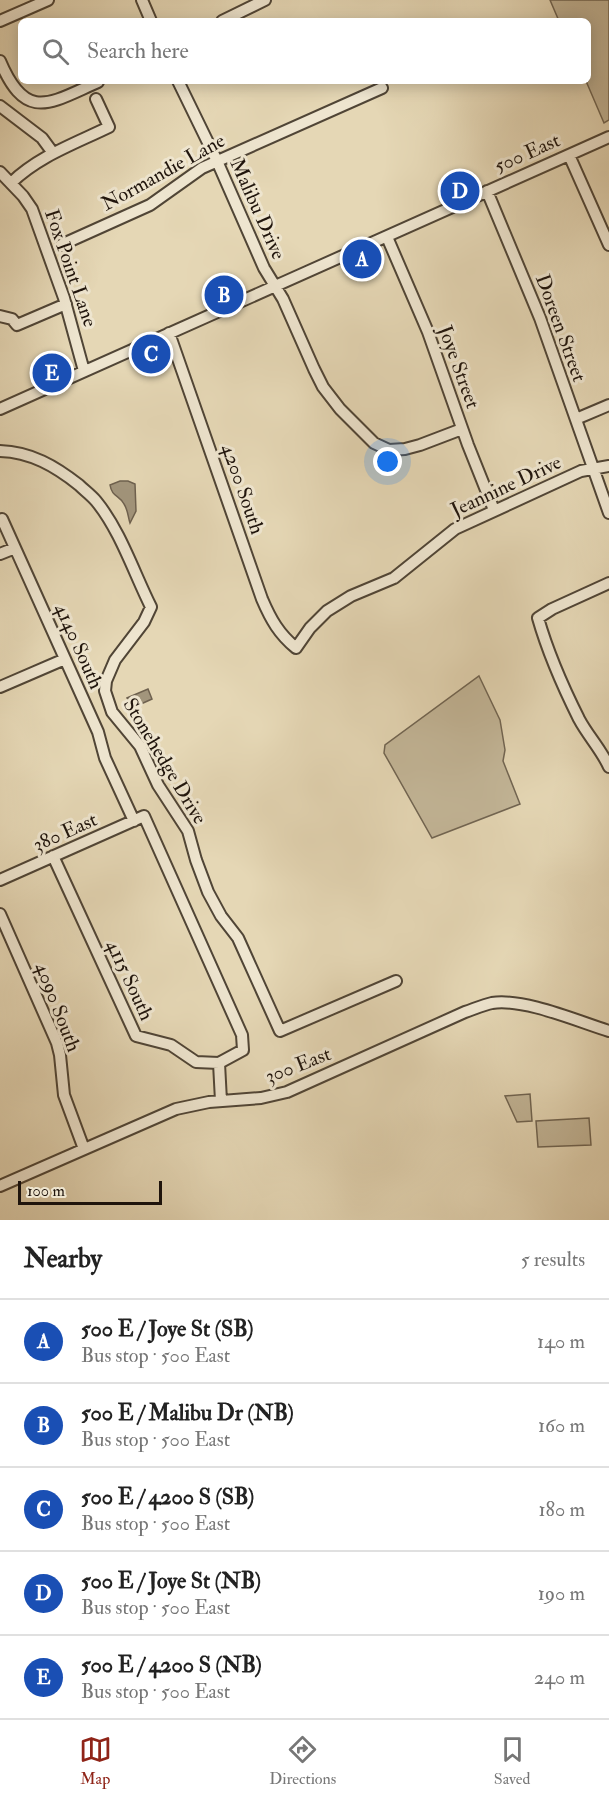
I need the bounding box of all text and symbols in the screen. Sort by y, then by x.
search box [18,18,591,84]
icon: search [39,35,72,68]
text: Search here [87,37,189,65]
street label: 500 East [490,127,564,179]
street label: Normandie Lane [97,128,229,216]
street label: Malibu Drive [225,155,291,263]
pin: D [440,168,480,213]
street label: Fox Point Lane [39,206,103,330]
pin: A [342,236,382,282]
street label: Doreen Street [530,271,592,386]
pin: B [204,272,244,318]
street label: Joye Street [432,321,486,412]
pin: C [132,332,170,376]
pin: E [32,350,72,395]
street label: 4200 South [216,441,270,538]
your location [373,447,402,476]
street label: Jeannine Drive [446,450,565,523]
street label: 4140 South [49,599,109,693]
street label: Stonehedge Drive [118,693,212,829]
street label: 380 East [29,807,101,857]
street label: 4115 South [100,936,160,1025]
street label: 4090 South [30,959,87,1056]
street label: 300 East [262,1041,335,1089]
scale bar [18,1178,162,1206]
text: 100 m [27,1181,65,1201]
text: Nearby [24,1243,102,1275]
text: 5 results [521,1247,585,1272]
text: 500 E / Joye St (SB) [81,1315,253,1343]
text: A [37,1329,50,1354]
text: 140 m [537,1329,585,1354]
text: Bus stop · 500 East [81,1343,230,1368]
text: 500 E / Malibu Dr (NB) [81,1399,294,1427]
text: B [37,1413,50,1438]
text: 160 m [538,1413,585,1438]
text: Bus stop · 500 East [81,1427,230,1452]
text: 500 E / 4200 S (SB) [81,1483,254,1511]
text: C [36,1497,51,1522]
text: 180 m [538,1497,585,1522]
text: Bus stop · 500 East [81,1511,230,1536]
text: 500 E / Joye St (NB) [81,1567,261,1595]
text: D [35,1581,52,1606]
text: 190 m [538,1581,585,1606]
text: Bus stop · 500 East [81,1595,230,1620]
text: 500 E / 4200 S (NB) [81,1651,262,1679]
text: E [36,1665,51,1690]
text: 240 m [534,1665,585,1690]
text: Bus stop · 500 East [81,1679,230,1704]
tab: Map [79,1733,112,1789]
tab: Directions [269,1733,336,1789]
tab: Saved [494,1733,530,1789]

